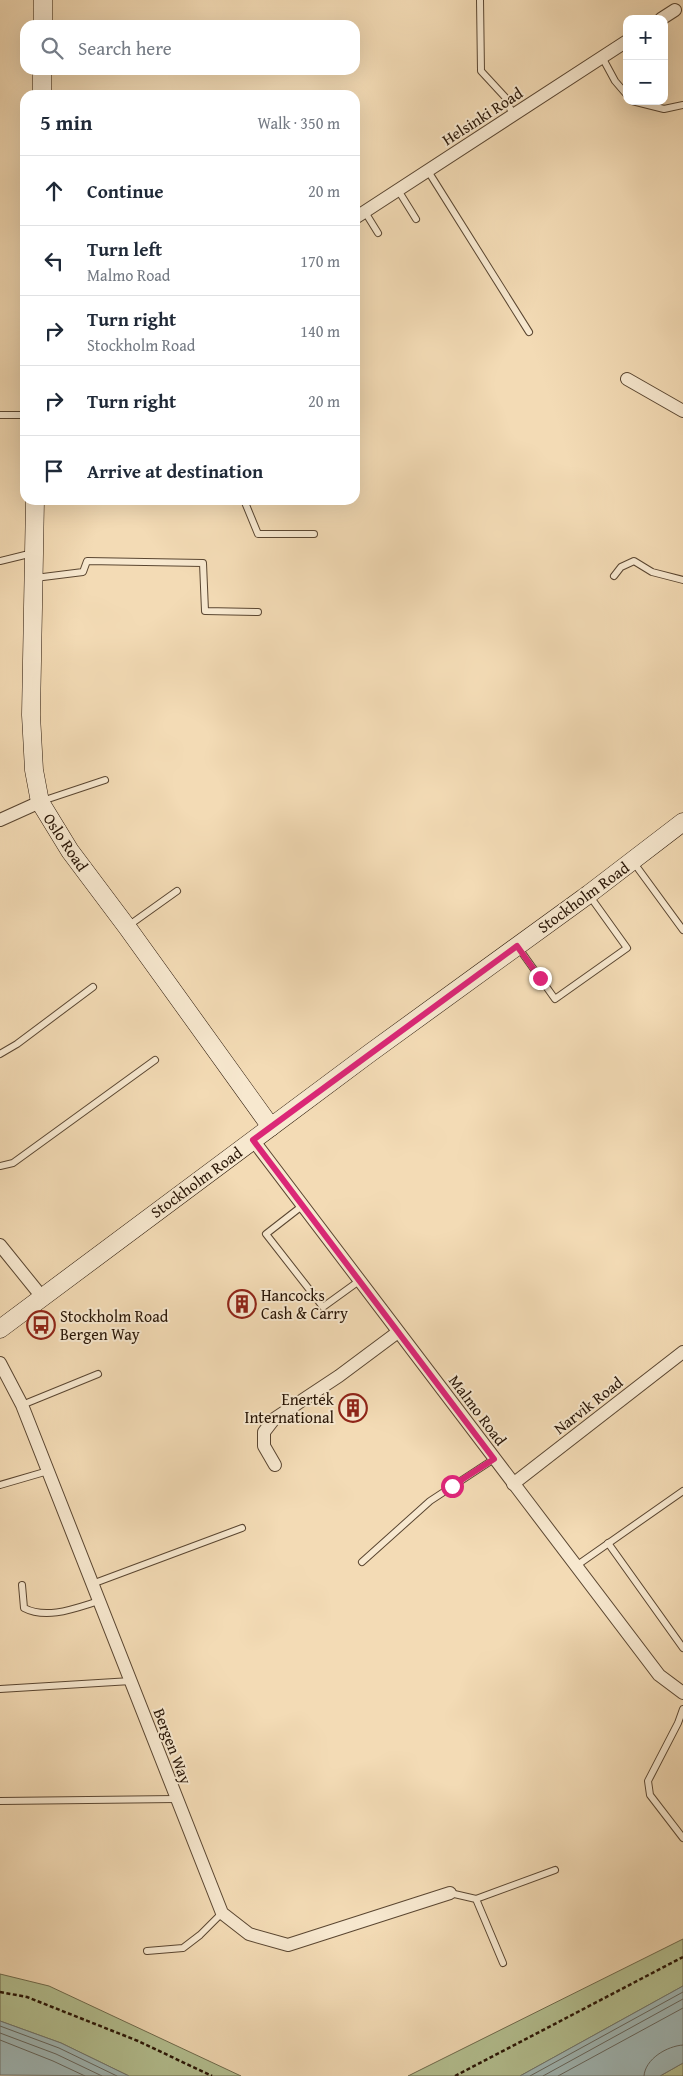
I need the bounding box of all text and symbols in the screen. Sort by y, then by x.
map controls [623,15,668,105]
button: + [623,15,668,60]
search box [20,20,360,75]
icon: search [38,34,66,62]
text: Search here [78,34,172,62]
button: − [623,60,668,105]
street label: Helsinki Road [437,81,528,151]
text: 5 min [40,107,92,138]
text: Walk · 350 m [257,111,340,135]
icon: ahead [40,177,68,205]
text: Continue [87,177,164,205]
text: 20 m [308,179,340,203]
text: Turn left [87,235,162,263]
icon: left [40,247,68,275]
text: 170 m [300,249,340,273]
text: Malmo Road [87,263,170,287]
text: Turn right [87,305,176,333]
icon: right [40,317,68,345]
text: 140 m [300,319,340,343]
text: Stockholm Road [87,333,195,357]
icon: right [40,387,68,415]
text: Turn right [87,387,176,415]
text: 20 m [308,389,340,413]
icon: arrive [40,457,68,485]
text: Arrive at destination [87,457,263,485]
street label: Oslo Road [38,808,95,876]
street label: Stockholm Road [532,855,634,939]
route end [529,967,552,990]
street label: Stockholm Road [145,1140,247,1224]
place label: Hancocks Cash & Carry [261,1283,348,1325]
building icon: Hancocks Cash & Carry [227,1289,257,1319]
place label: Stockholm Road Bergen Way [60,1304,169,1346]
bus stop icon: Stockholm Road Bergen Way [26,1310,56,1340]
street label: Malmo Road [443,1369,513,1451]
street label: Narvik Road [548,1370,628,1440]
place label: Enertek International [244,1387,335,1429]
building icon: Enertek International [338,1393,368,1423]
route start [441,1475,464,1498]
street label: Bergen Way [148,1705,198,1788]

